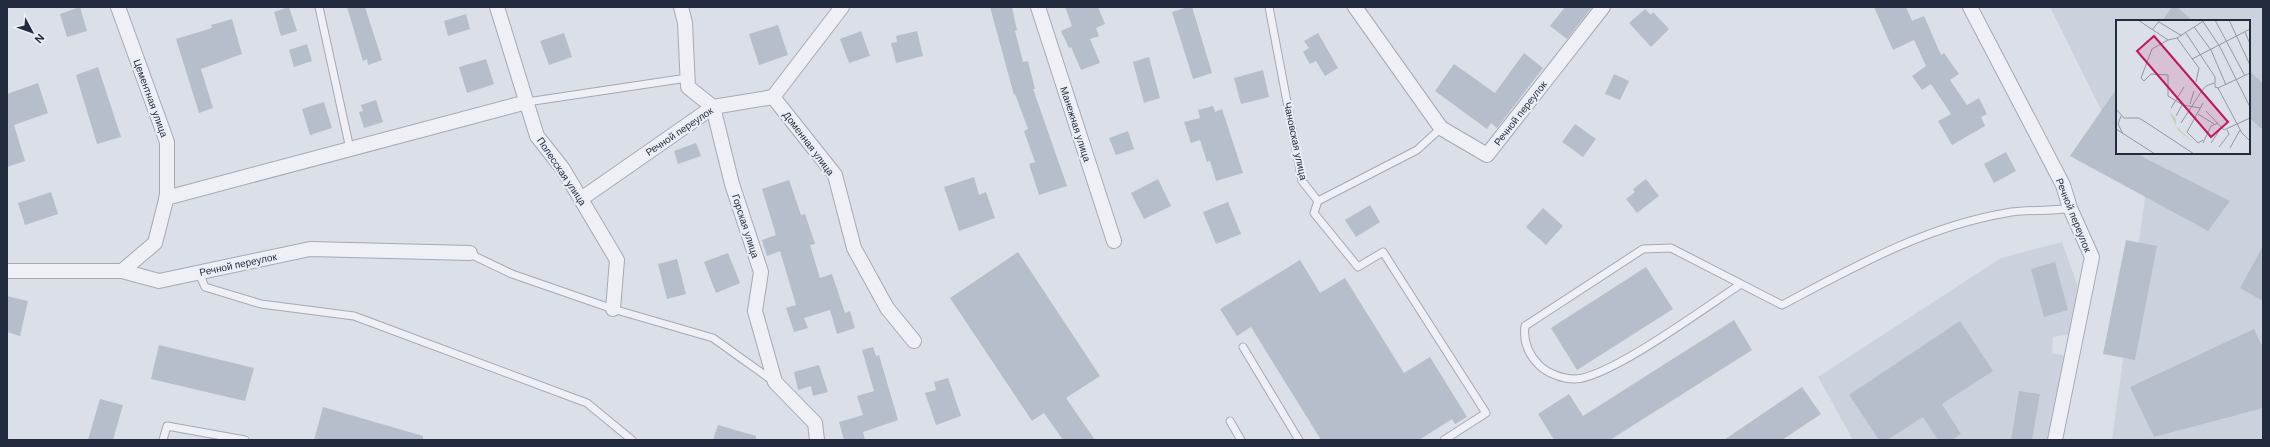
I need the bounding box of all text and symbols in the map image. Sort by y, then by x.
north arrow [12,12,52,52]
inset map [2116,20,2250,154]
text: N [32,31,47,46]
street label: Цементная улица [130,57,171,139]
street label: Речной переулок [1491,78,1550,148]
street label: Манежная улица [1057,85,1094,164]
street label: Чановская улица [1281,101,1310,182]
street label: Речной переулок [643,104,716,159]
street label: Доменная улица [780,109,837,178]
street label: Полесская улица [534,135,589,208]
street label: Речной переулок [2053,176,2095,255]
street label: Горская улица [729,192,762,260]
street label: Речной переулок [198,250,279,279]

